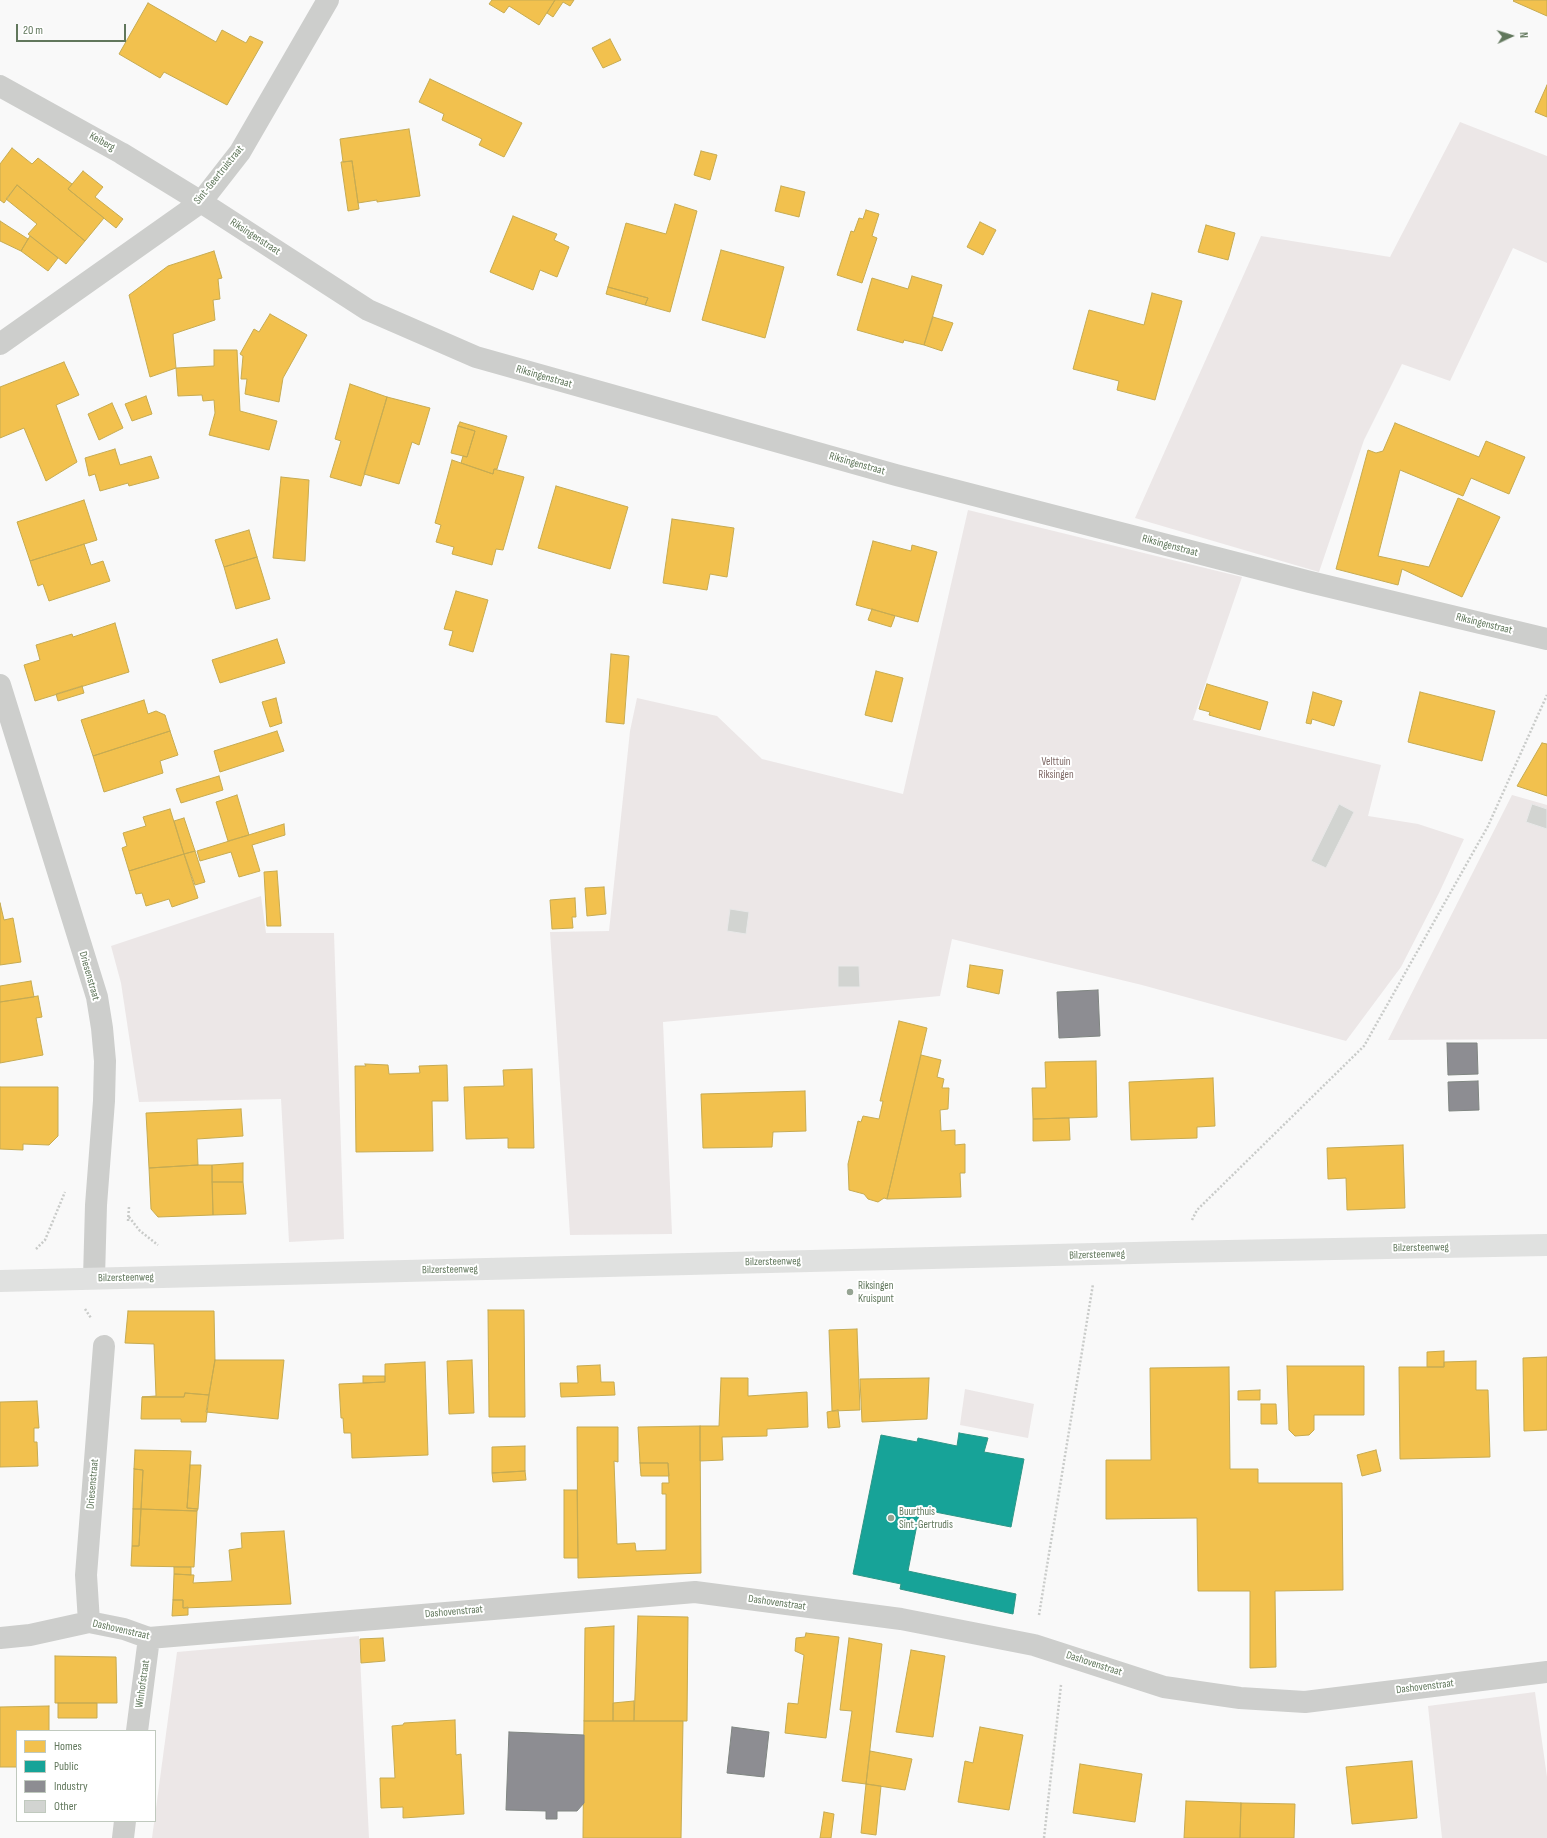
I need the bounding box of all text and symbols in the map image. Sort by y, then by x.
scale bar [18,16,128,42]
north arrow [1491,16,1531,56]
text: 20 m [23,23,43,38]
text: N [1517,32,1530,39]
street label: Keiberg [87,130,117,154]
street label: Sint-Geertruistraat [191,143,247,207]
street label: Riksingenstraat [227,216,283,258]
street label: Riksingenstraat [515,363,573,391]
street label: Riksingenstraat [828,450,886,478]
street label: Riksingenstraat [1141,532,1199,560]
street label: Riksingenstraat [1455,611,1513,637]
park label: Velttuin Riksingen [1038,755,1074,781]
street label: Driesenstraat [76,950,102,1002]
street label: Bilzersteenweg [1393,1241,1449,1255]
street label: Bilzersteenweg [1069,1247,1125,1263]
street label: Bilzersteenweg [745,1255,801,1269]
street label: Bilzersteenweg [422,1263,478,1277]
street label: Bilzersteenweg [98,1271,154,1285]
place label: Riksingen Kruispunt [858,1279,894,1305]
marker: Riksingen Kruispunt [845,1287,855,1297]
street label: Driesenstraat [84,1458,102,1510]
place label: Buurthuis Sint-Gertrudis [899,1505,953,1531]
marker: Buurthuis Sint-Gertrudis [886,1513,896,1523]
street label: Dashovenstraat [747,1592,807,1614]
street label: Dashovenstraat [424,1603,484,1621]
street label: Dashovenstraat [91,1617,151,1643]
street label: Dashovenstraat [1064,1649,1124,1679]
street label: Winhofstraat [133,1659,153,1709]
street label: Dashovenstraat [1395,1677,1455,1697]
legend [16,1730,156,1822]
text: Homes [54,1739,82,1754]
text: Public [54,1759,79,1774]
text: Industry [54,1779,88,1794]
text: Other [54,1799,77,1814]

